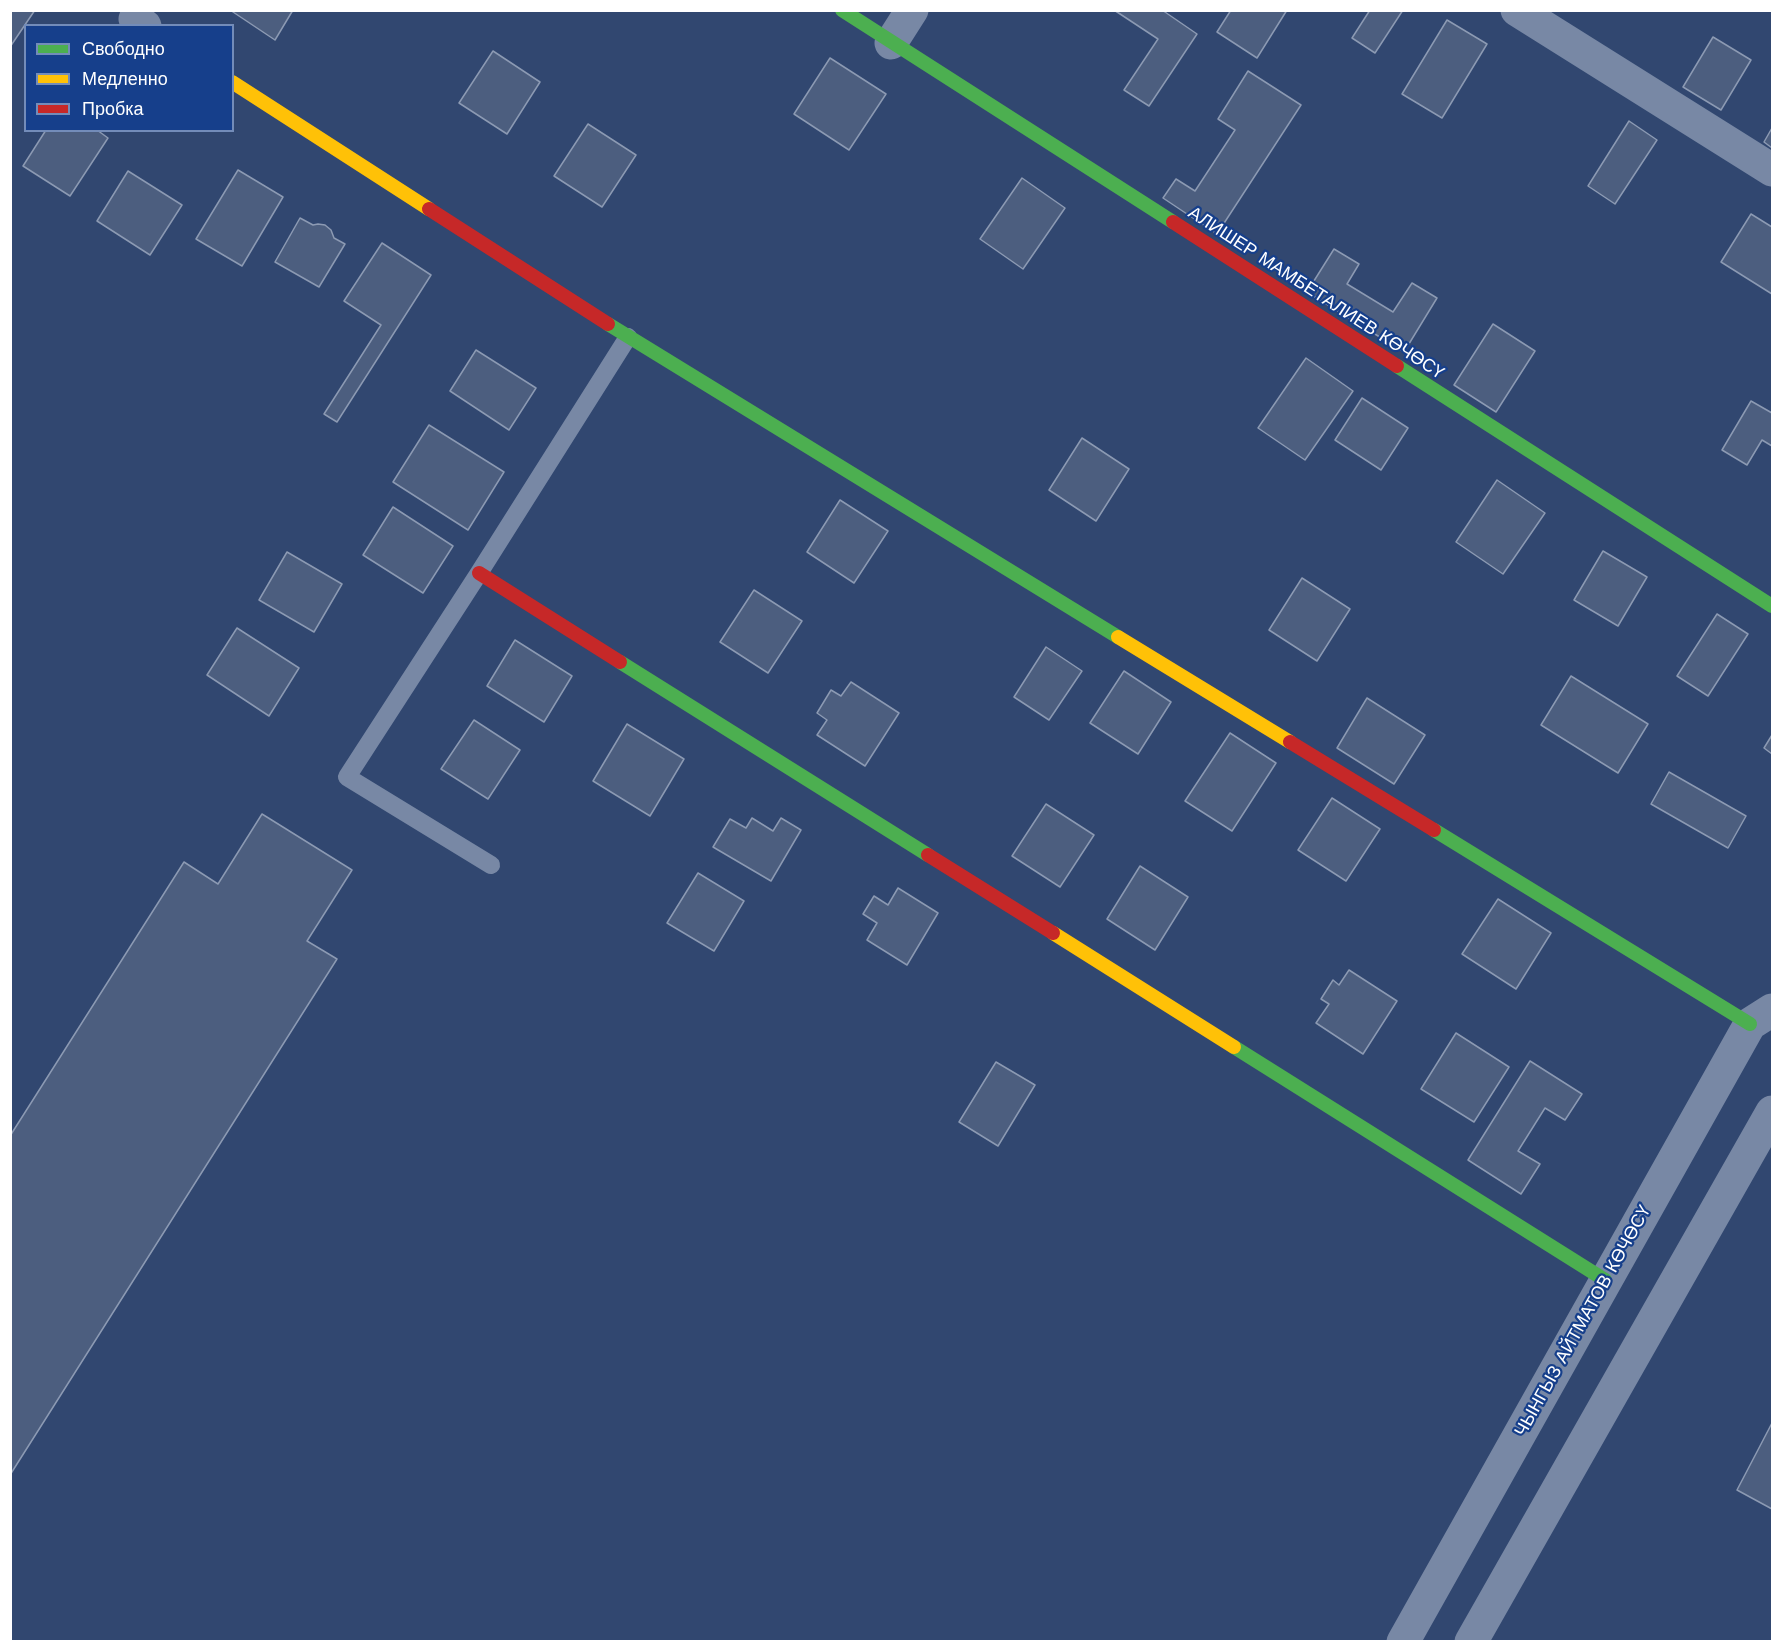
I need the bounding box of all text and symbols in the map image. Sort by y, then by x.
legend [24,24,234,132]
text: Свободно [82,38,165,59]
text: Медленно [82,68,168,89]
text: Пробка [82,98,144,119]
street label: АЛИШЕР МАМБЕТАЛИЕВ КӨЧӨСҮ [1184,202,1448,384]
street label: ЧЫНГЫЗ АЙТМАТОВ КӨЧӨСҮ [1510,1202,1656,1440]

